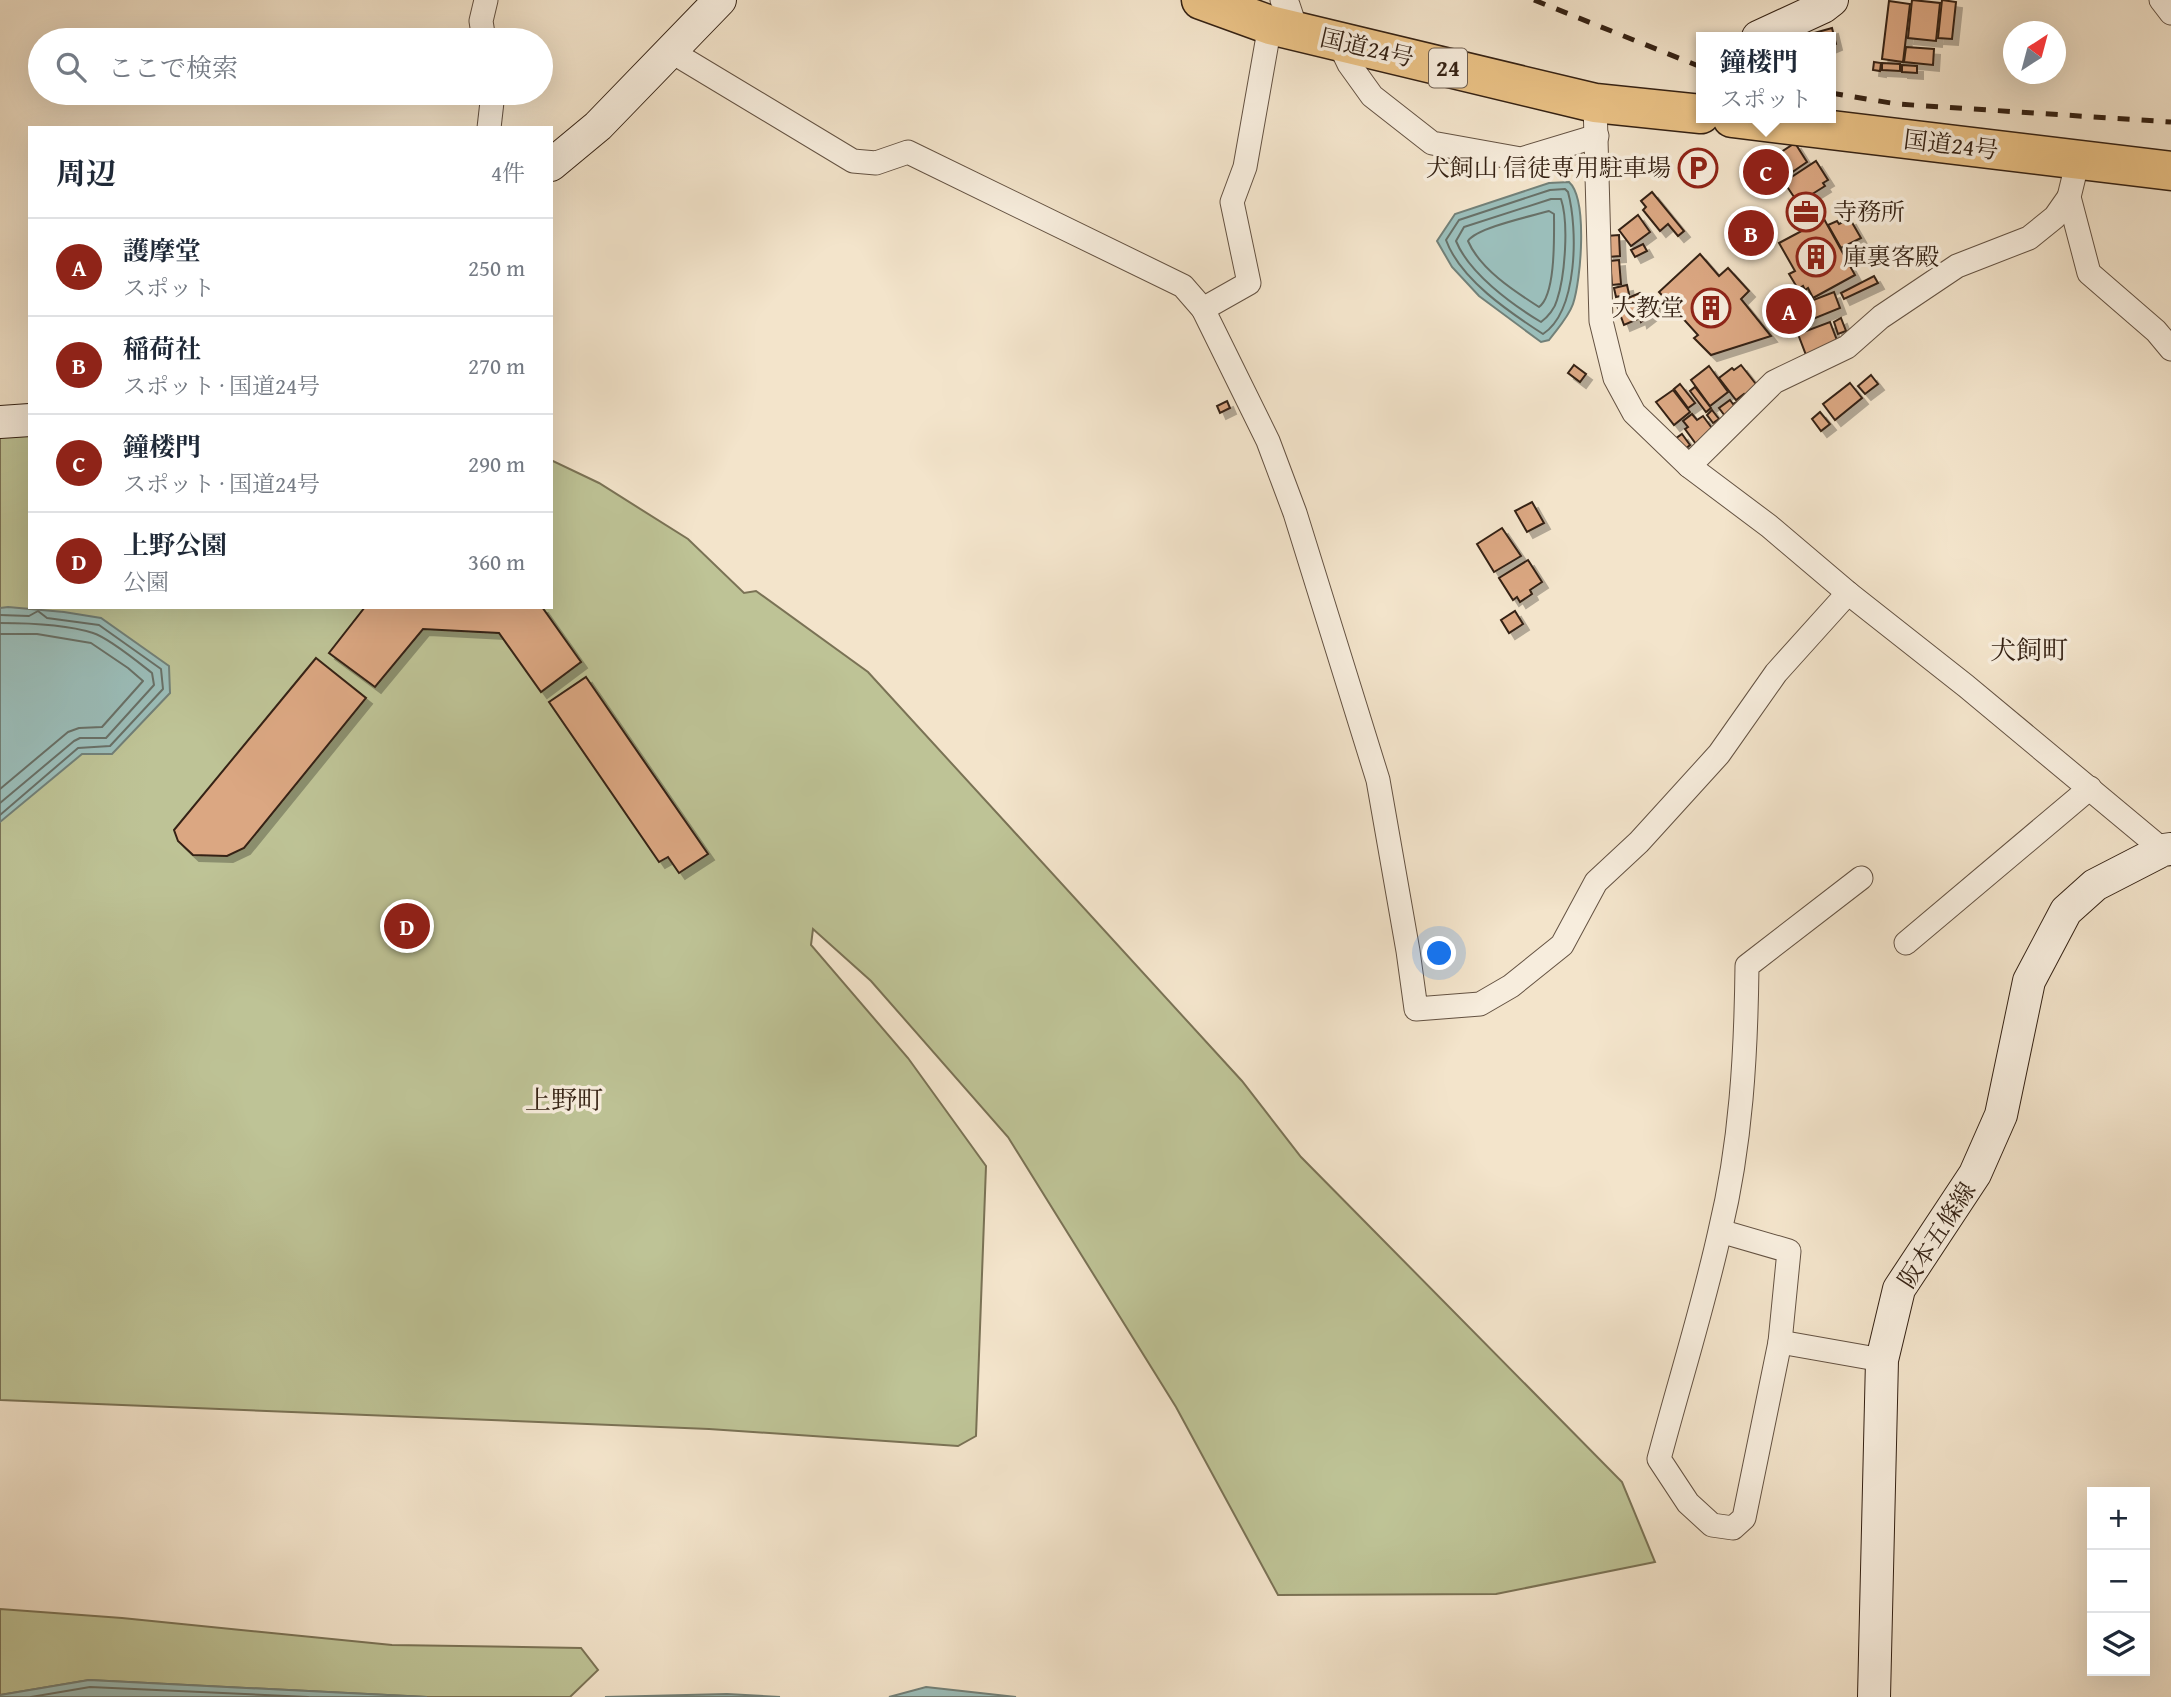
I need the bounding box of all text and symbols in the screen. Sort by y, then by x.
street label: 国道24号 [1317,20,1417,75]
north arrow [2003,21,2066,84]
search box [28,28,553,105]
popup [1696,32,1836,123]
text: 鐘楼門 [1720,42,1798,81]
icon: search [52,48,90,86]
text: ここで検索 [108,48,238,87]
road number: 24 [1429,48,1467,88]
text: スポット [1720,82,1812,115]
street label: 国道24号 [1902,121,2000,168]
pin: C [1743,146,1789,198]
parking icon: 犬飼山 信徒専用駐車場 [1677,147,1719,189]
place label: 犬飼山 信徒専用駐車場 [1426,150,1671,185]
text: 周辺 [56,151,116,195]
text: 4件 [491,156,525,189]
office icon: 寺務所 [1785,191,1827,233]
place label: 寺務所 [1833,194,1905,229]
pin: B [1728,207,1774,259]
text: 護摩堂 [123,231,201,270]
building icon: 庫裏客殿 [1795,236,1837,278]
place label: 庫裏客殿 [1843,239,1939,274]
text: A [72,251,86,284]
text: 250 m [468,251,525,284]
text: スポット [123,271,215,304]
pin: A [1766,285,1812,337]
building icon: 大教堂 [1690,287,1732,329]
place label: 大教堂 [1612,290,1684,325]
text: 稲荷社 [123,329,201,368]
text: B [72,349,86,382]
text: 270 m [468,349,525,382]
text: スポット · 国道24号 [123,369,320,402]
text: 鐘楼門 [123,427,201,466]
text: C [72,447,86,480]
text: 290 m [468,447,525,480]
text: スポット · 国道24号 [123,467,320,500]
text: 上野公園 [123,525,227,564]
text: D [72,545,86,578]
text: 360 m [468,545,525,578]
text: 公園 [123,565,169,598]
district label: 犬飼町 [1990,630,2068,669]
pin: D [384,900,430,952]
your location [1422,936,1456,970]
district label: 上野町 [525,1080,603,1119]
street label: 阪本五條線 [1889,1175,1984,1295]
map controls [2087,1487,2150,1676]
button: + [2087,1487,2150,1550]
button: − [2087,1550,2150,1613]
button: layers [2087,1613,2150,1676]

